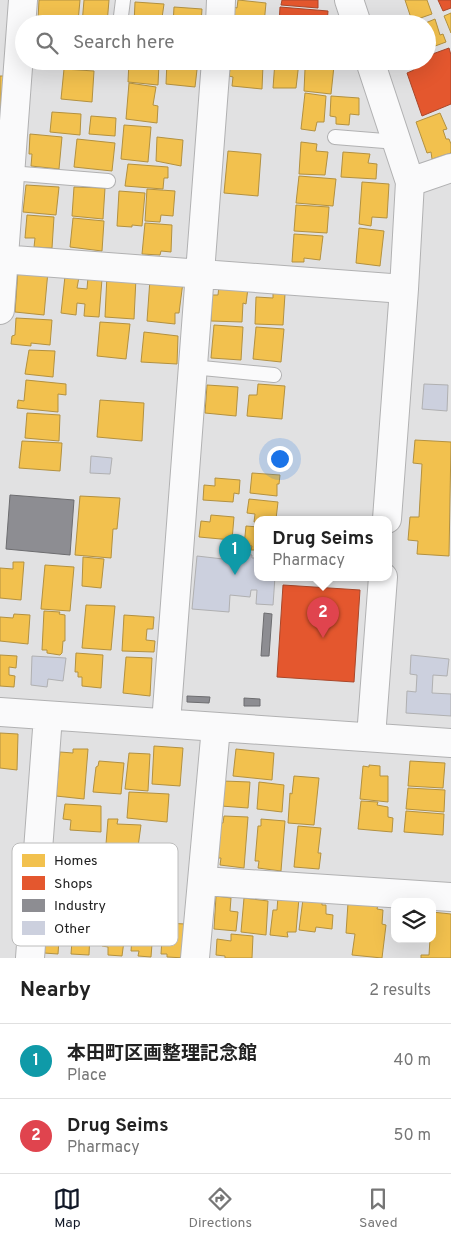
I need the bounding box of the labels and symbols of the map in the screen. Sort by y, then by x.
your location [267,446,293,472]
pin: 1 [219,534,251,575]
pin: 2 [307,597,339,638]
legend [12,843,178,946]
text: Homes [54,853,98,870]
text: Shops [54,876,93,893]
text: Industry [54,898,106,915]
text: Other [54,921,91,938]

